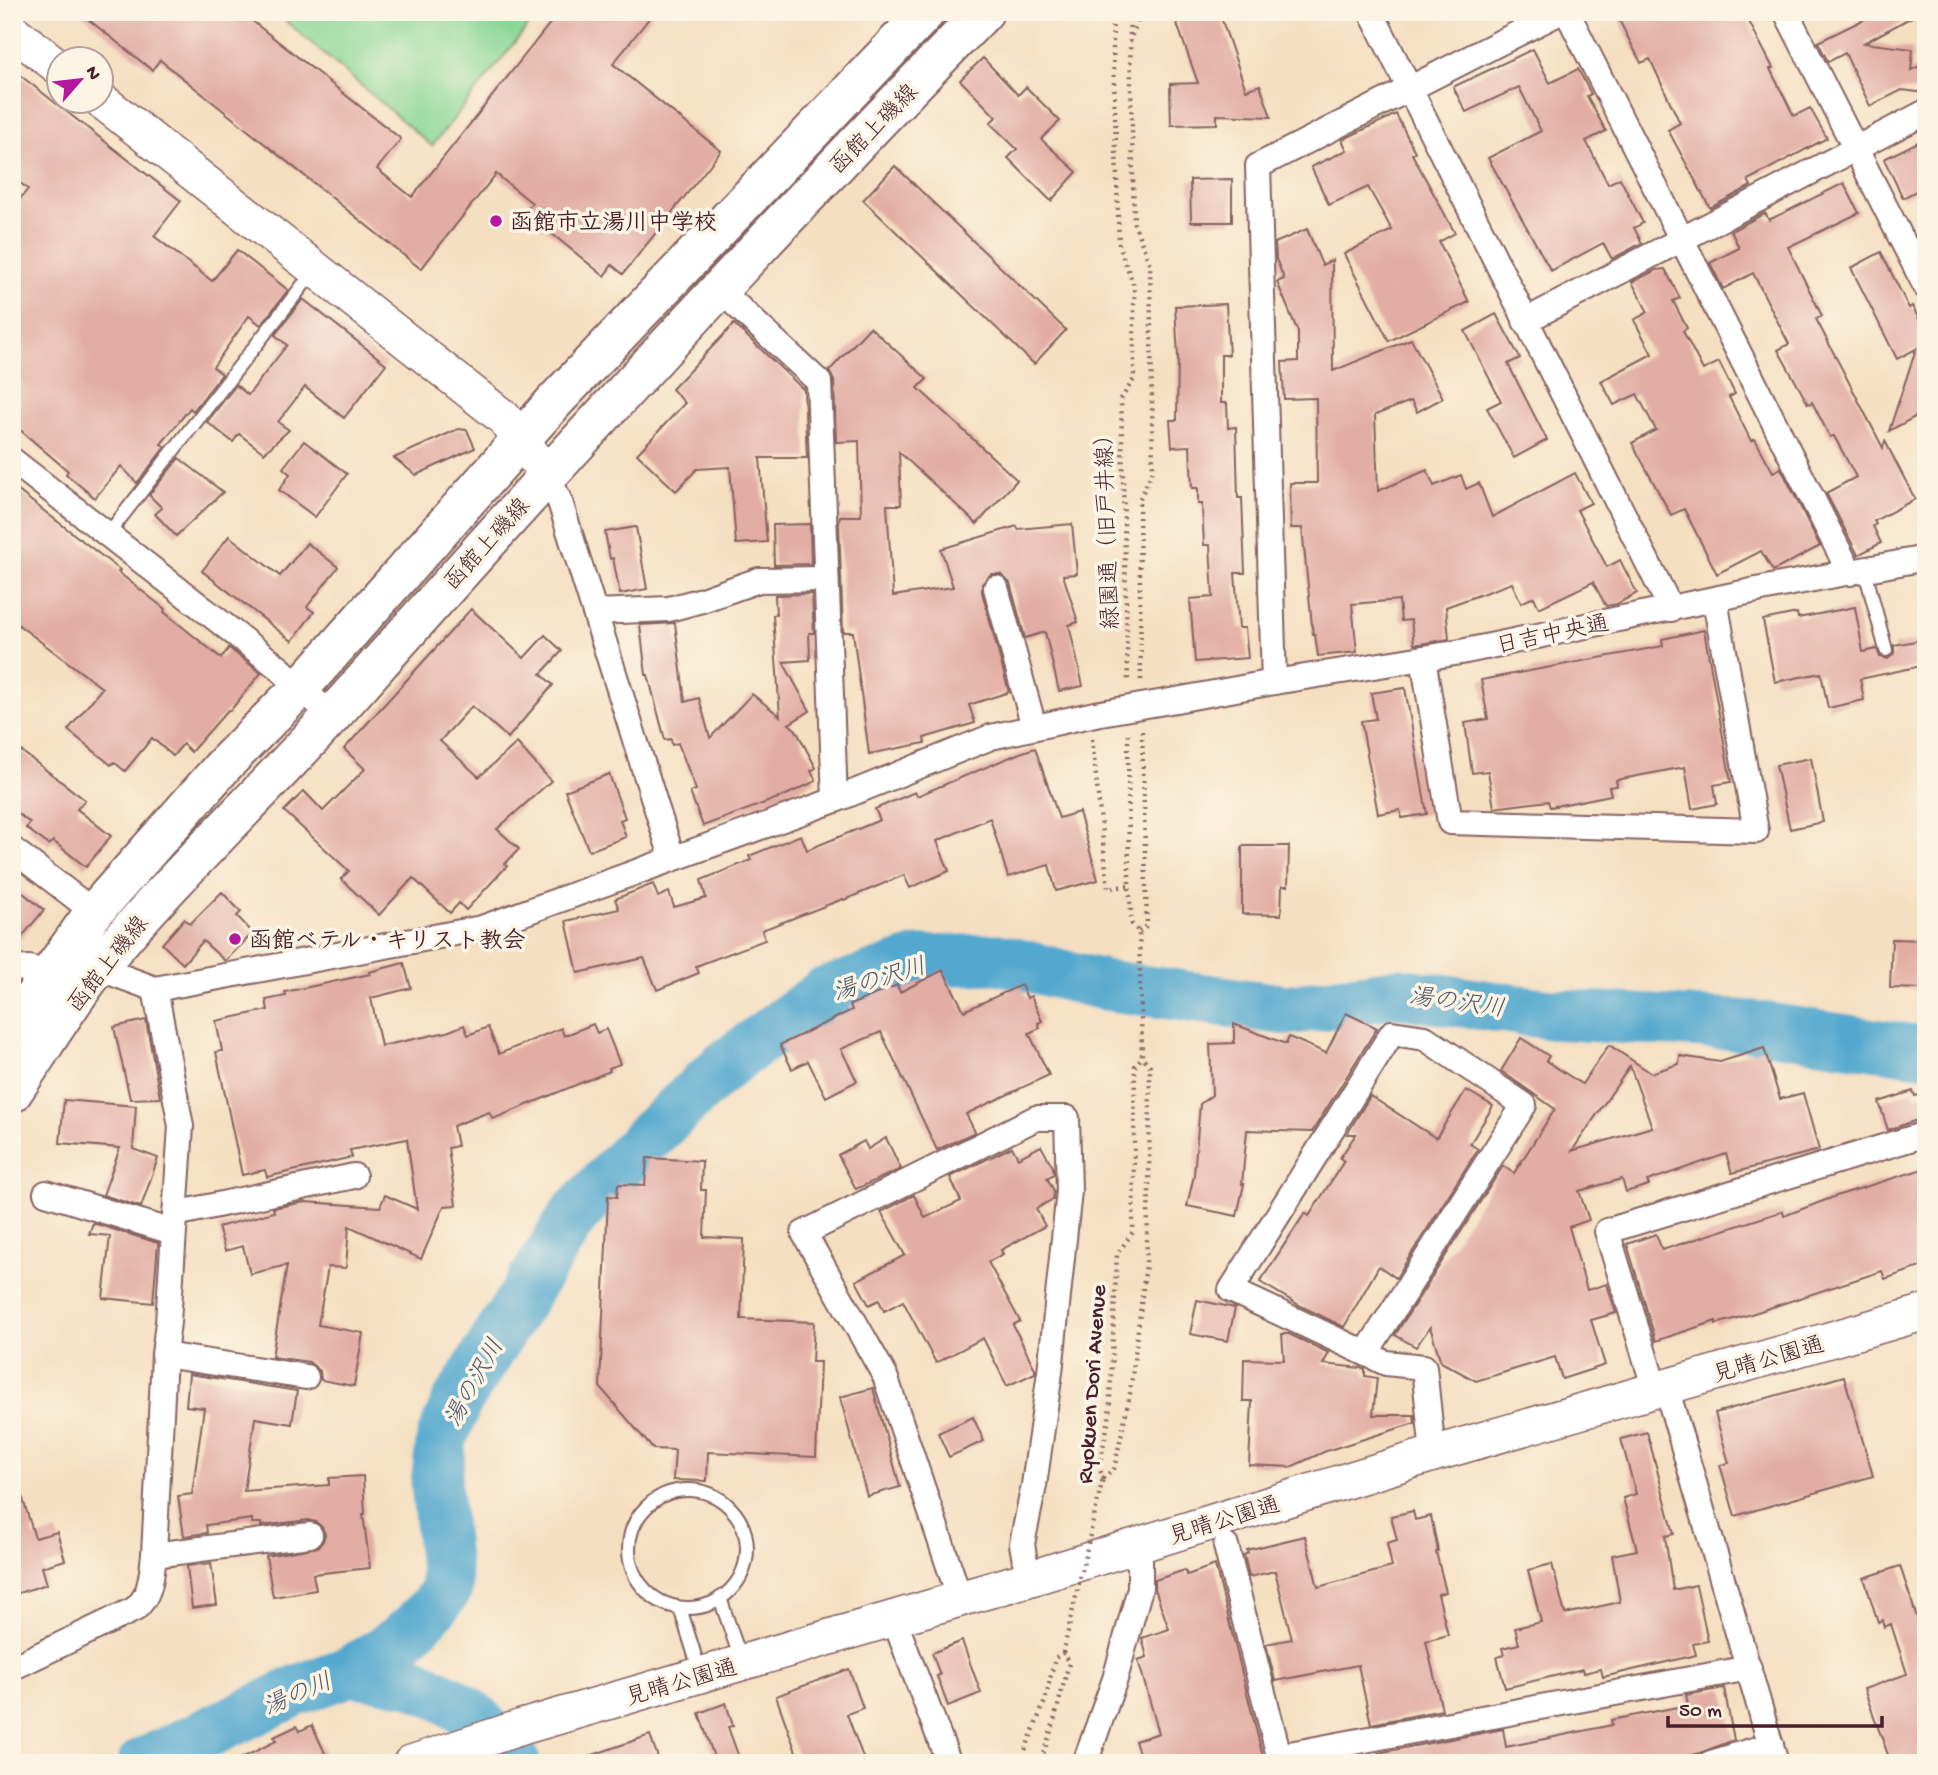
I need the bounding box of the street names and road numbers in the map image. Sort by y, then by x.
street label: 函館上磯線 [825,79,925,181]
street label: 緑園通（旧戸井線） [1091,422,1127,630]
street label: 函館上磯線 [439,493,537,597]
street label: 日吉中央通 [1493,610,1612,662]
street label: 函館上磯線 [63,911,156,1019]
street label: Ryokuen Dori Avenue [1073,1283,1114,1485]
street label: 見晴公園通 [1710,1332,1828,1390]
street label: 見晴公園通 [1166,1492,1284,1552]
street label: 見晴公園通 [623,1655,741,1713]

